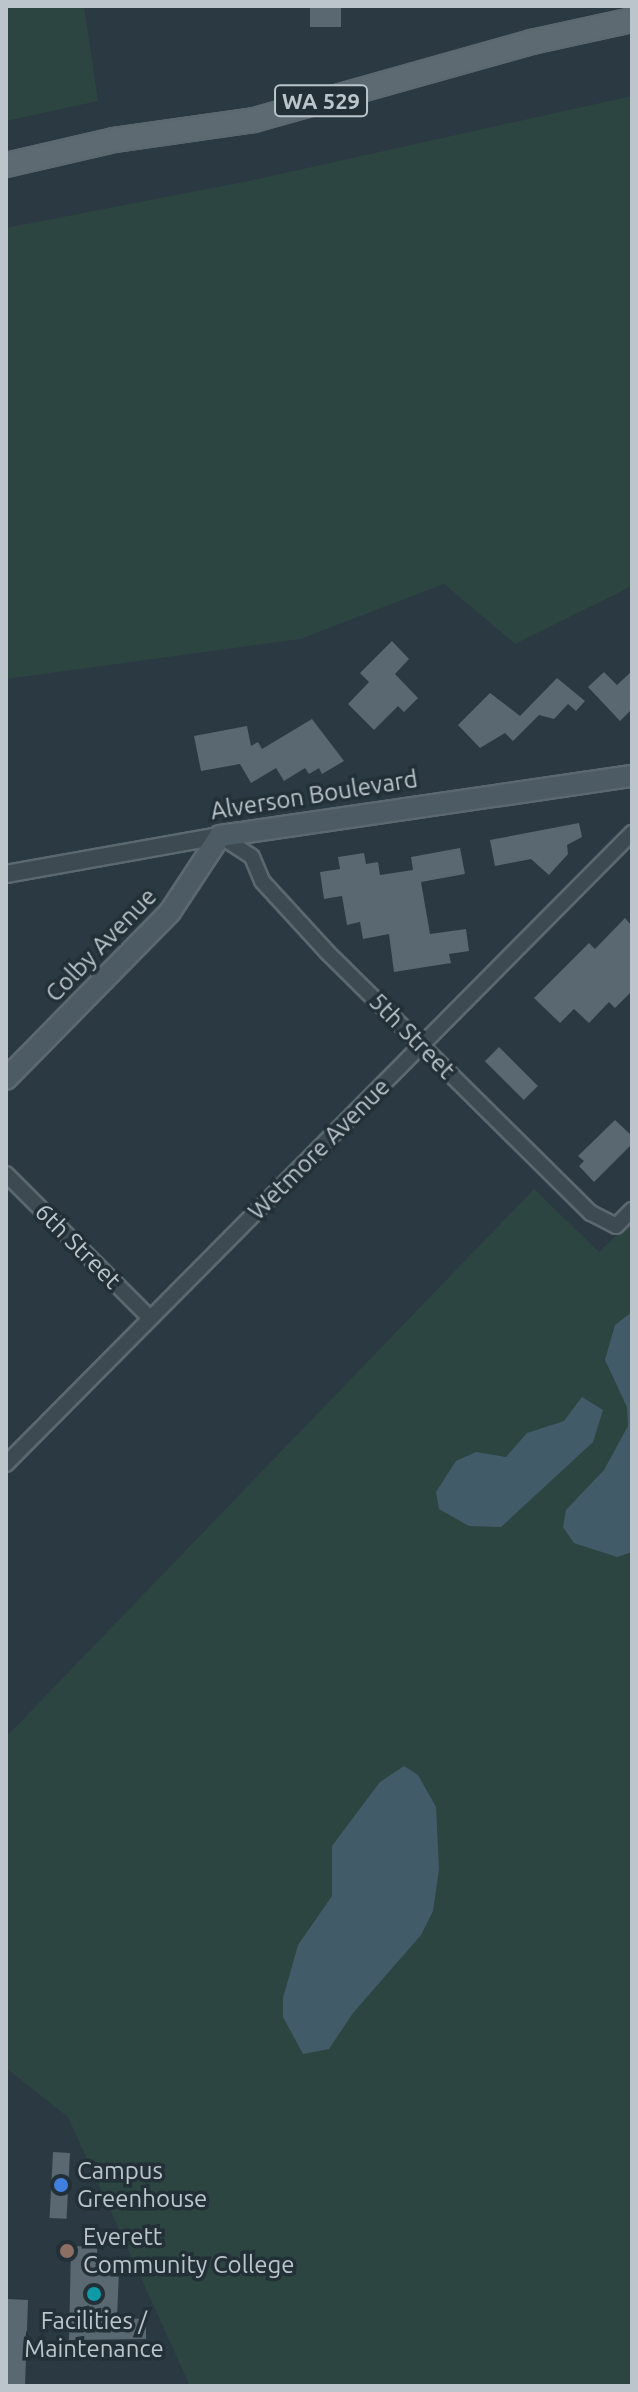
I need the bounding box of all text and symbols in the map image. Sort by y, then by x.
road number: WA 529 [273,83,369,119]
street label: Alverson Boulevard [208,764,420,826]
street label: Colby Avenue [40,882,162,1008]
street label: 5th Street [363,987,461,1085]
street label: Wetmore Avenue [242,1072,396,1226]
street label: 6th Street [29,1197,127,1295]
place label: Campus Greenhouse [77,2157,207,2213]
marker: Campus Greenhouse [52,2176,70,2194]
place label: Everett Community College [83,2223,295,2279]
marker: Everett Community College [58,2242,76,2260]
marker: Facilities / Maintenance [85,2285,103,2303]
place label: Facilities / Maintenance [24,2307,164,2363]

